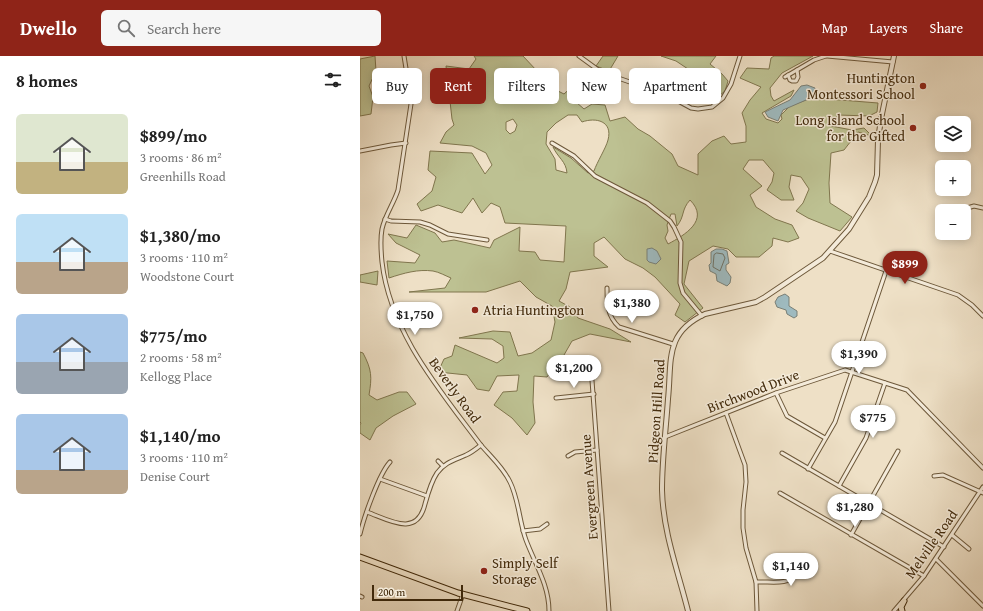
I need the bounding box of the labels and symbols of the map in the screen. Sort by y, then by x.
place label: Huntington Montessori School [807,68,915,104]
marker: Huntington Montessori School [918,81,928,91]
place label: Long Island School for the Gifted [795,110,906,146]
marker: Long Island School for the Gifted [908,123,918,133]
pin: $899 [881,251,929,285]
pin: $1,380 [599,290,665,324]
place label: Atria Huntington [483,300,584,320]
pin: $1,750 [382,302,448,336]
marker: Atria Huntington [470,305,480,315]
pin: $1,390 [826,341,892,375]
street label: Beverly Road [424,353,486,427]
pin: $1,200 [541,355,607,389]
street label: Pidgeon Hill Road [642,358,670,464]
street label: Birchwood Drive [704,364,802,418]
pin: $775 [849,405,897,439]
street label: Evergreen Avenue [575,433,603,540]
pin: $1,280 [822,494,888,528]
street label: Melville Road [900,505,962,582]
place label: Simply Self Storage [492,553,559,589]
pin: $1,140 [758,553,824,587]
marker: Simply Self Storage [479,566,489,576]
scale bar [372,583,463,602]

